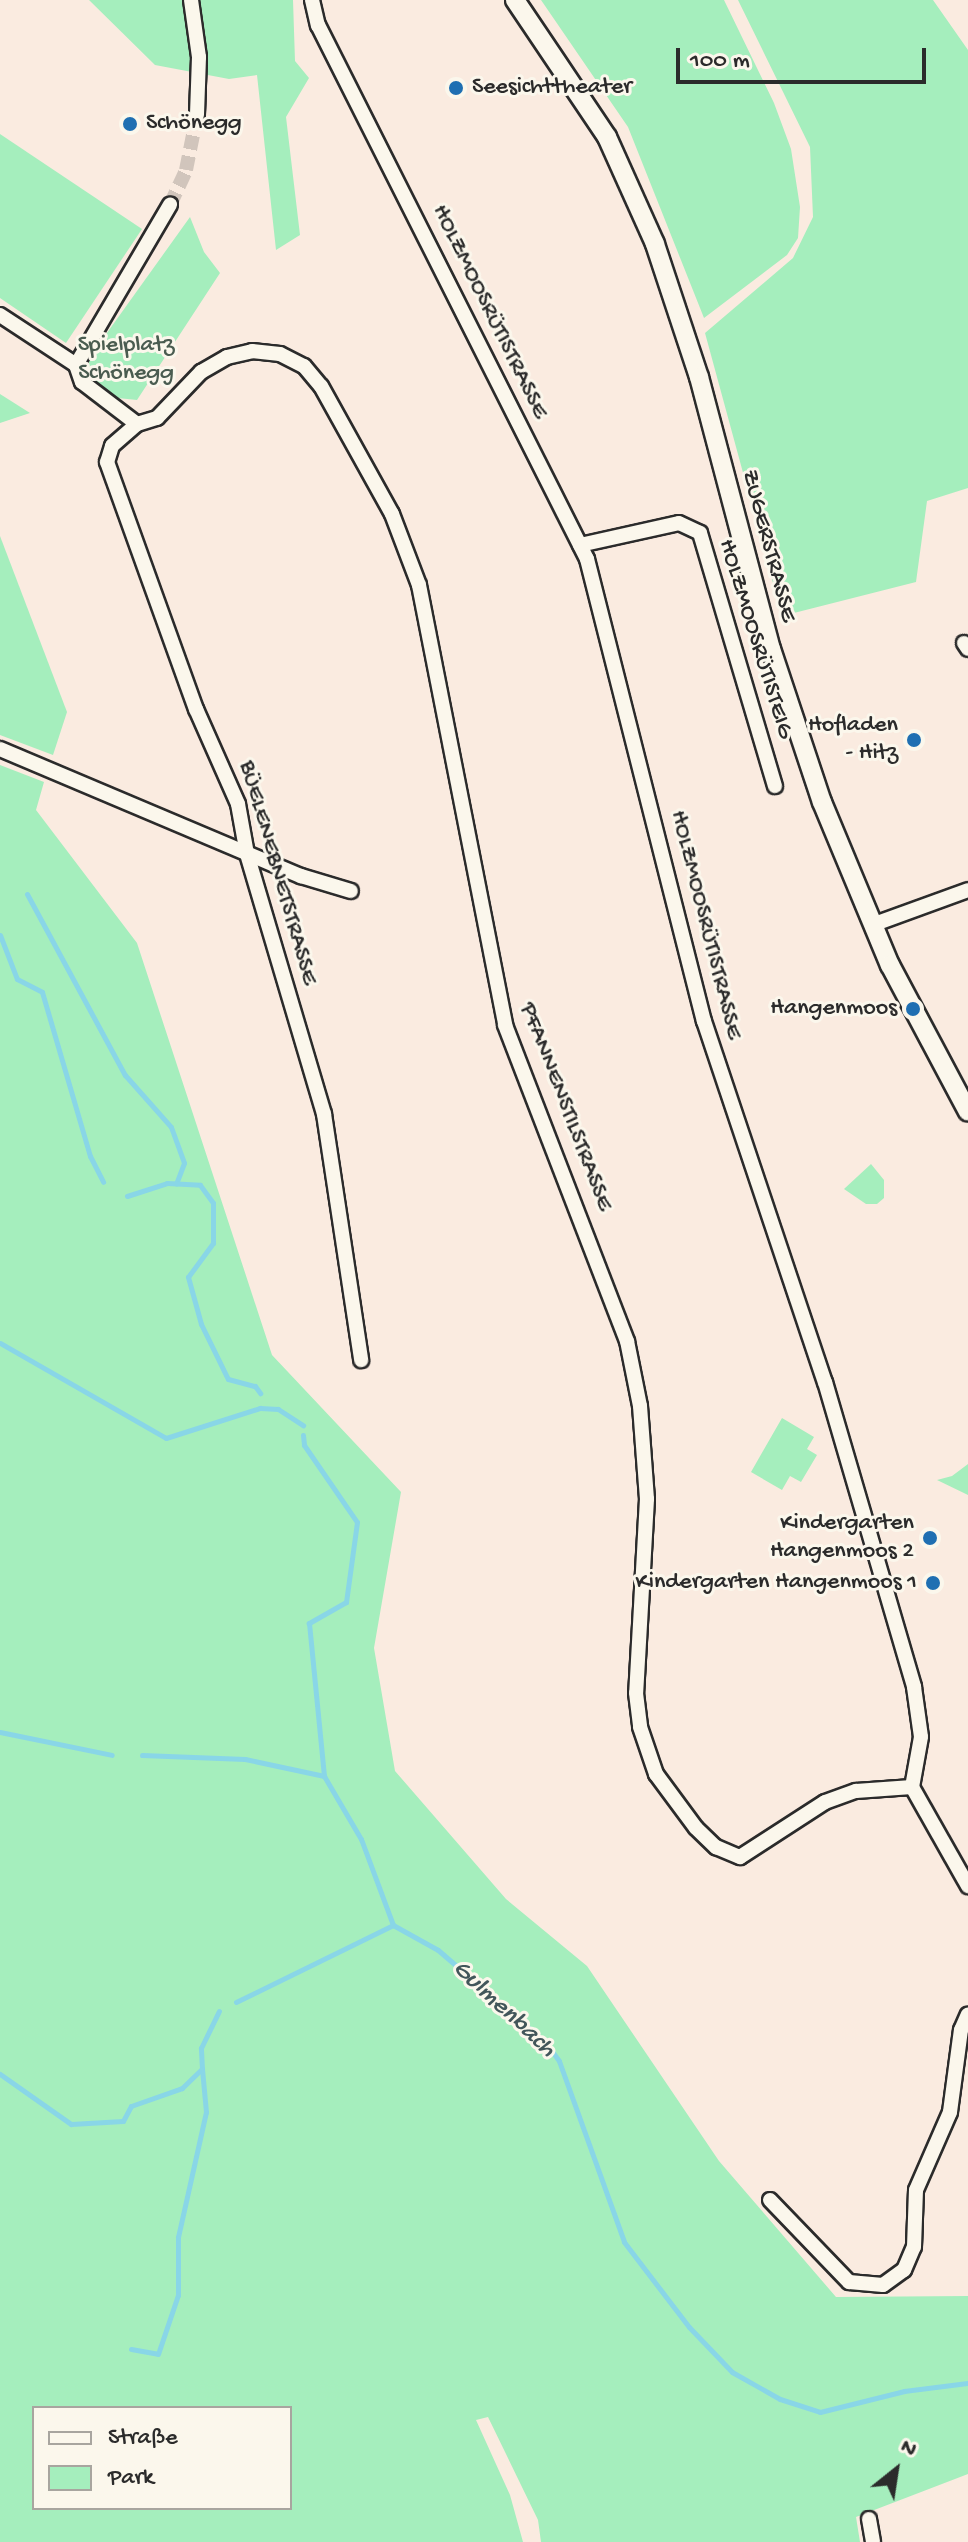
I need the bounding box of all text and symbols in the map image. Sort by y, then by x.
scale bar [680,32,930,82]
text: 100 m [690,47,750,76]
place label: Seesichttheater [472,74,632,102]
marker: Seesichttheater [447,79,465,97]
place label: Schönegg [146,110,242,138]
marker: Schönegg [121,115,139,133]
street label: HOLZMOOSRÜTISTRASSE [425,200,553,424]
park label: Spielplatz Schönegg [78,332,174,388]
street label: ZUGERSTRASSE [734,467,802,625]
street label: HOLZMOOSRÜTISTEIG [711,536,799,742]
place label: Hofladen - Hitz [808,712,898,768]
marker: Hofladen - Hitz [905,731,923,749]
street label: BÜELENEBNETSTRASSE [231,758,323,988]
street label: HOLZMOOSRÜTISTRASSE [663,808,747,1042]
place label: Hangenmoos [770,995,897,1023]
street label: PFANNENSTILSTRASSE [512,999,618,1215]
marker: Hangenmoos [904,1000,922,1018]
place label: Kindergarten Hangenmoos 2 [770,1510,914,1566]
marker: Kindergarten Hangenmoos 2 [921,1529,939,1547]
place label: Kindergarten Hangenmoos 1 [635,1569,917,1597]
marker: Kindergarten Hangenmoos 1 [924,1574,942,1592]
water label: Gulmenbach [445,1954,561,2066]
legend [32,2406,292,2510]
text: Straße [108,2424,178,2453]
north arrow [856,2430,936,2510]
text: N [895,2434,921,2464]
text: Park [108,2464,154,2493]

